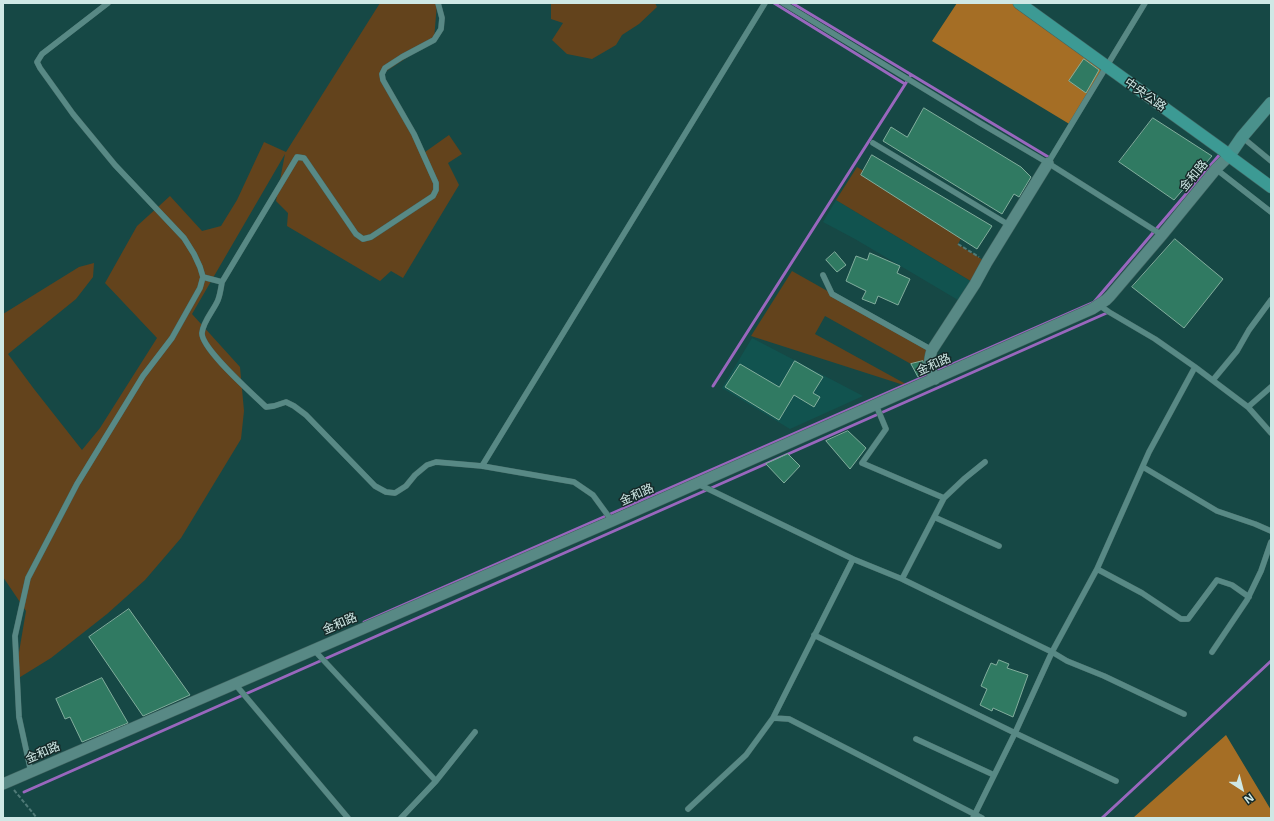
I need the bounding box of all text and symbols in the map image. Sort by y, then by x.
street label: 中央公路 [1121,75,1169,115]
street label: 金和路 [1177,158,1211,194]
street label: 金和路 [915,351,953,379]
street label: 金和路 [618,481,656,509]
street label: 金和路 [321,610,359,638]
street label: 金和路 [24,739,62,767]
north arrow [1222,769,1262,809]
text: N [1241,790,1257,808]

